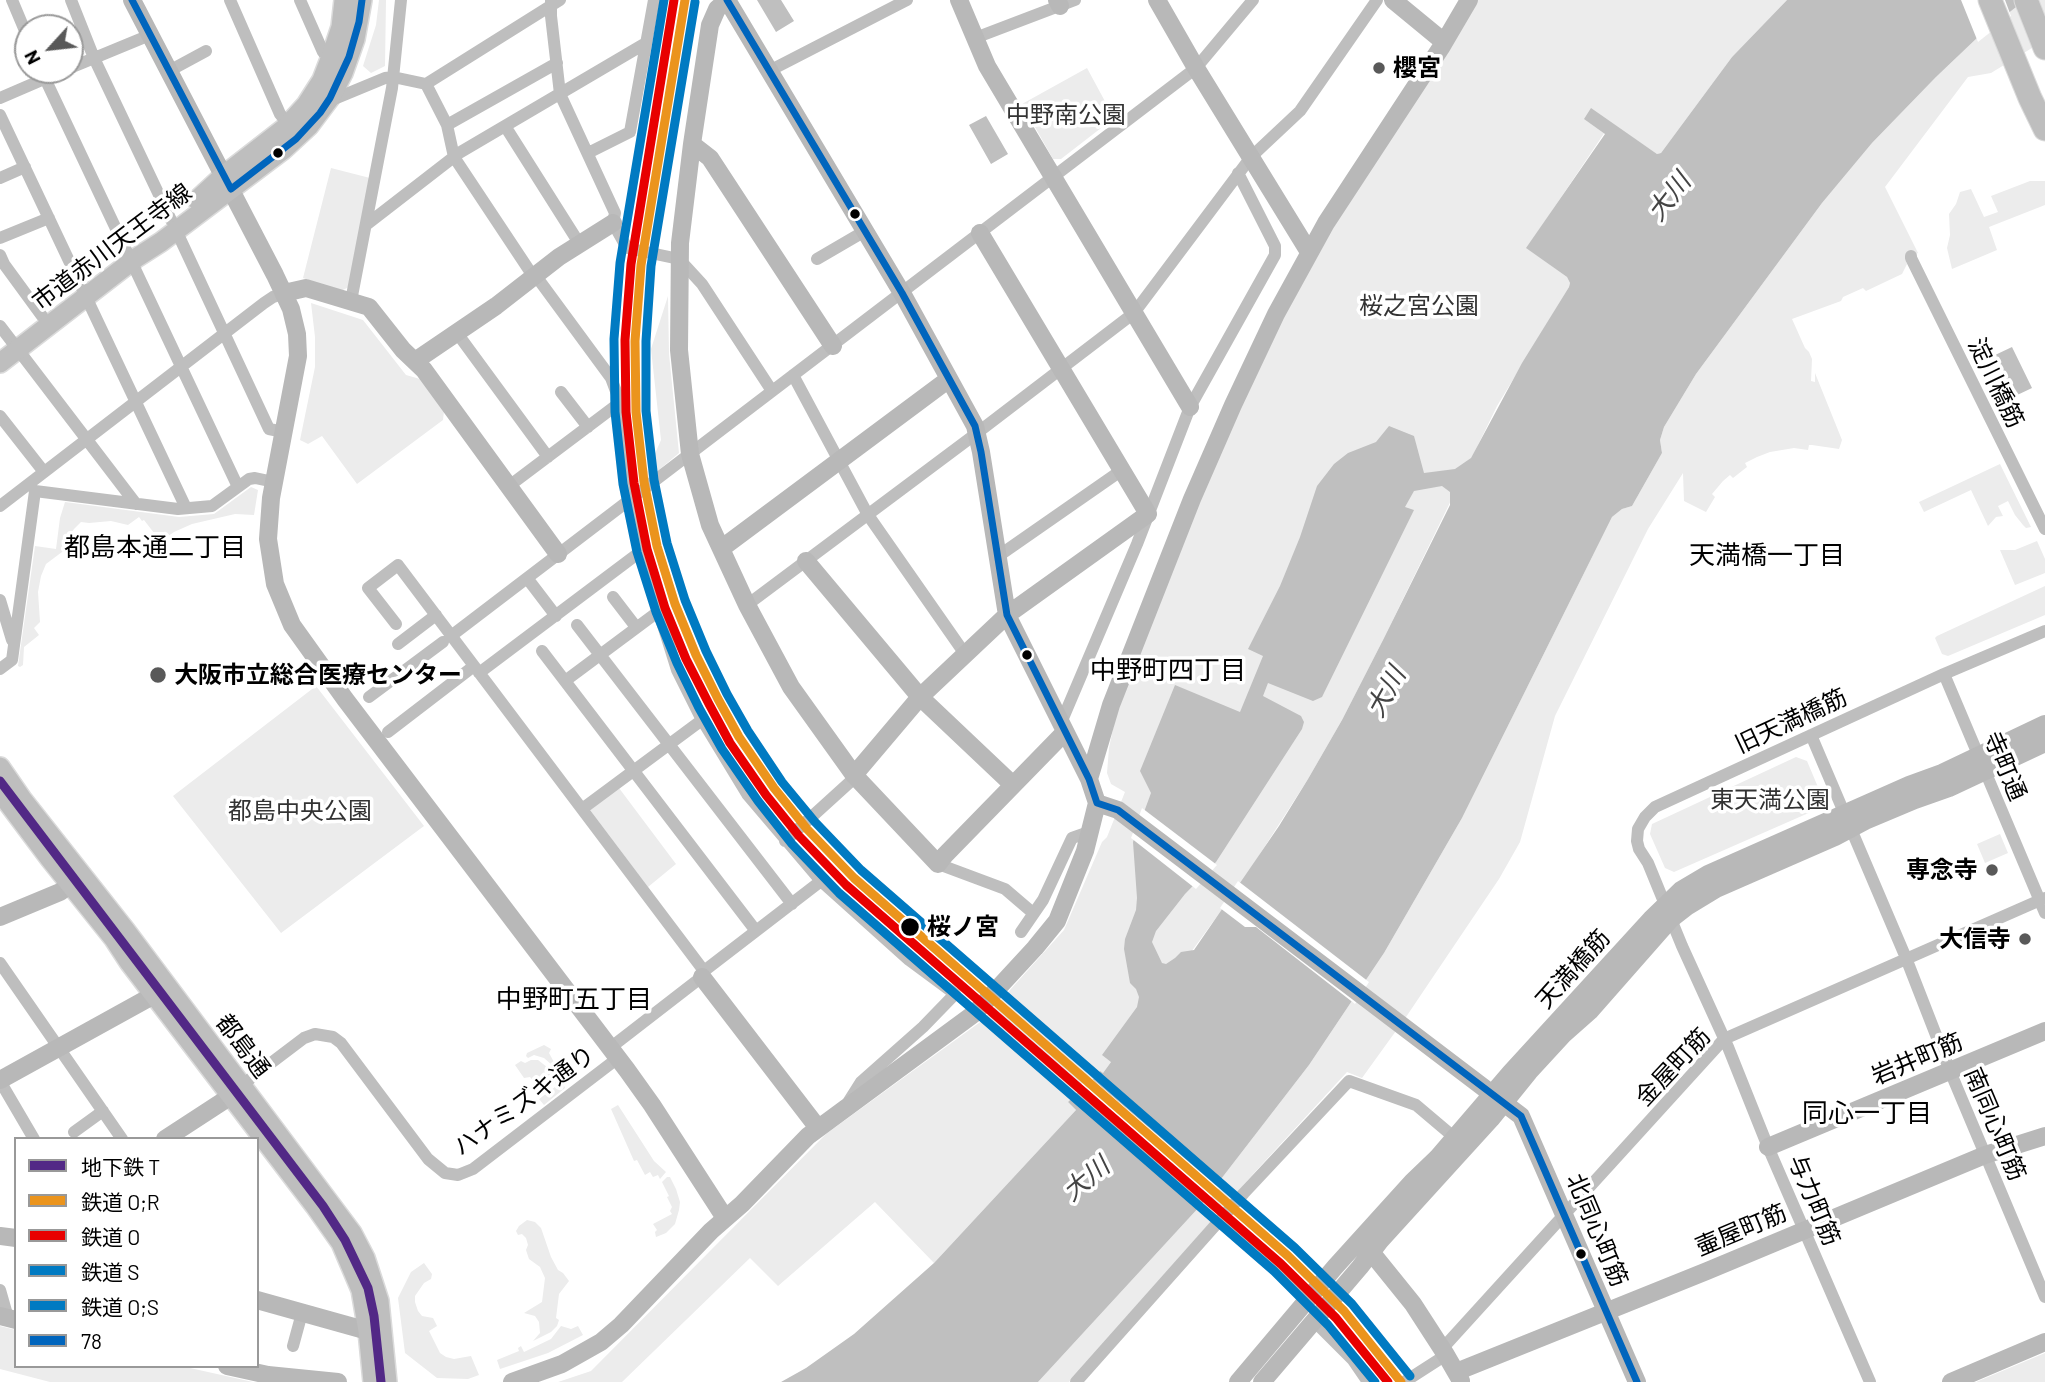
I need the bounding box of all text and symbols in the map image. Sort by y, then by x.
north arrow [14,14,84,84]
text: N [19,47,45,69]
place label: 櫻宮 [1393,54,1441,82]
marker: 櫻宮 [1371,60,1387,76]
park label: 中野南公園 [1006,101,1126,129]
unlabelled marker [271,146,285,160]
water label: 大川 [1641,167,1697,227]
street label: 市道赤川天王寺線 [27,178,197,316]
unlabelled marker [848,207,862,221]
park label: 桜之宮公園 [1359,292,1479,320]
street label: 淀川橋筋 [1962,334,2030,432]
district label: 都島本通二丁目 [64,531,246,563]
district label: 天満橋一丁目 [1689,539,1845,571]
unlabelled marker [1020,648,1034,662]
district label: 中野町四丁目 [1090,654,1246,686]
place label: 大阪市立総合医療センター [174,661,462,689]
water label: 大川 [1360,662,1412,722]
marker: 大阪市立総合医療センター [148,665,168,685]
street label: 旧天満橋筋 [1731,683,1851,759]
street label: 寺町通 [1978,727,2032,805]
park label: 東天満公園 [1710,786,1830,814]
park label: 都島中央公園 [228,797,372,825]
place label: 専念寺 [1906,856,1978,884]
marker: 専念寺 [1984,862,2000,878]
place label: 桜ノ宮 [927,913,999,941]
marker: 桜ノ宮 [899,916,921,938]
street label: 天満橋筋 [1530,924,1616,1014]
place label: 大信寺 [1939,925,2011,953]
marker: 大信寺 [2017,931,2033,947]
district label: 中野町五丁目 [496,983,652,1015]
street label: 都島通 [210,1009,276,1083]
street label: 金屋町筋 [1630,1022,1716,1112]
street label: 岩井町筋 [1867,1027,1967,1091]
street label: ハナミズキ通り [448,1040,600,1162]
street label: 南同心町筋 [1958,1063,2032,1185]
district label: 同心一丁目 [1802,1097,1932,1129]
legend [14,1137,259,1368]
water label: 大川 [1056,1150,1116,1208]
street label: 与力町筋 [1782,1150,1846,1250]
text: 地下鉄 T [81,1154,160,1179]
street label: 北同心町筋 [1560,1169,1634,1291]
text: 鉄道 O;R [81,1189,160,1214]
street label: 壷屋町筋 [1691,1198,1791,1262]
text: 鉄道 O [81,1224,140,1249]
unlabelled marker [1574,1247,1588,1261]
text: 鉄道 S [81,1259,139,1284]
text: 鉄道 O;S [81,1294,159,1319]
text: 78 [81,1328,102,1353]

